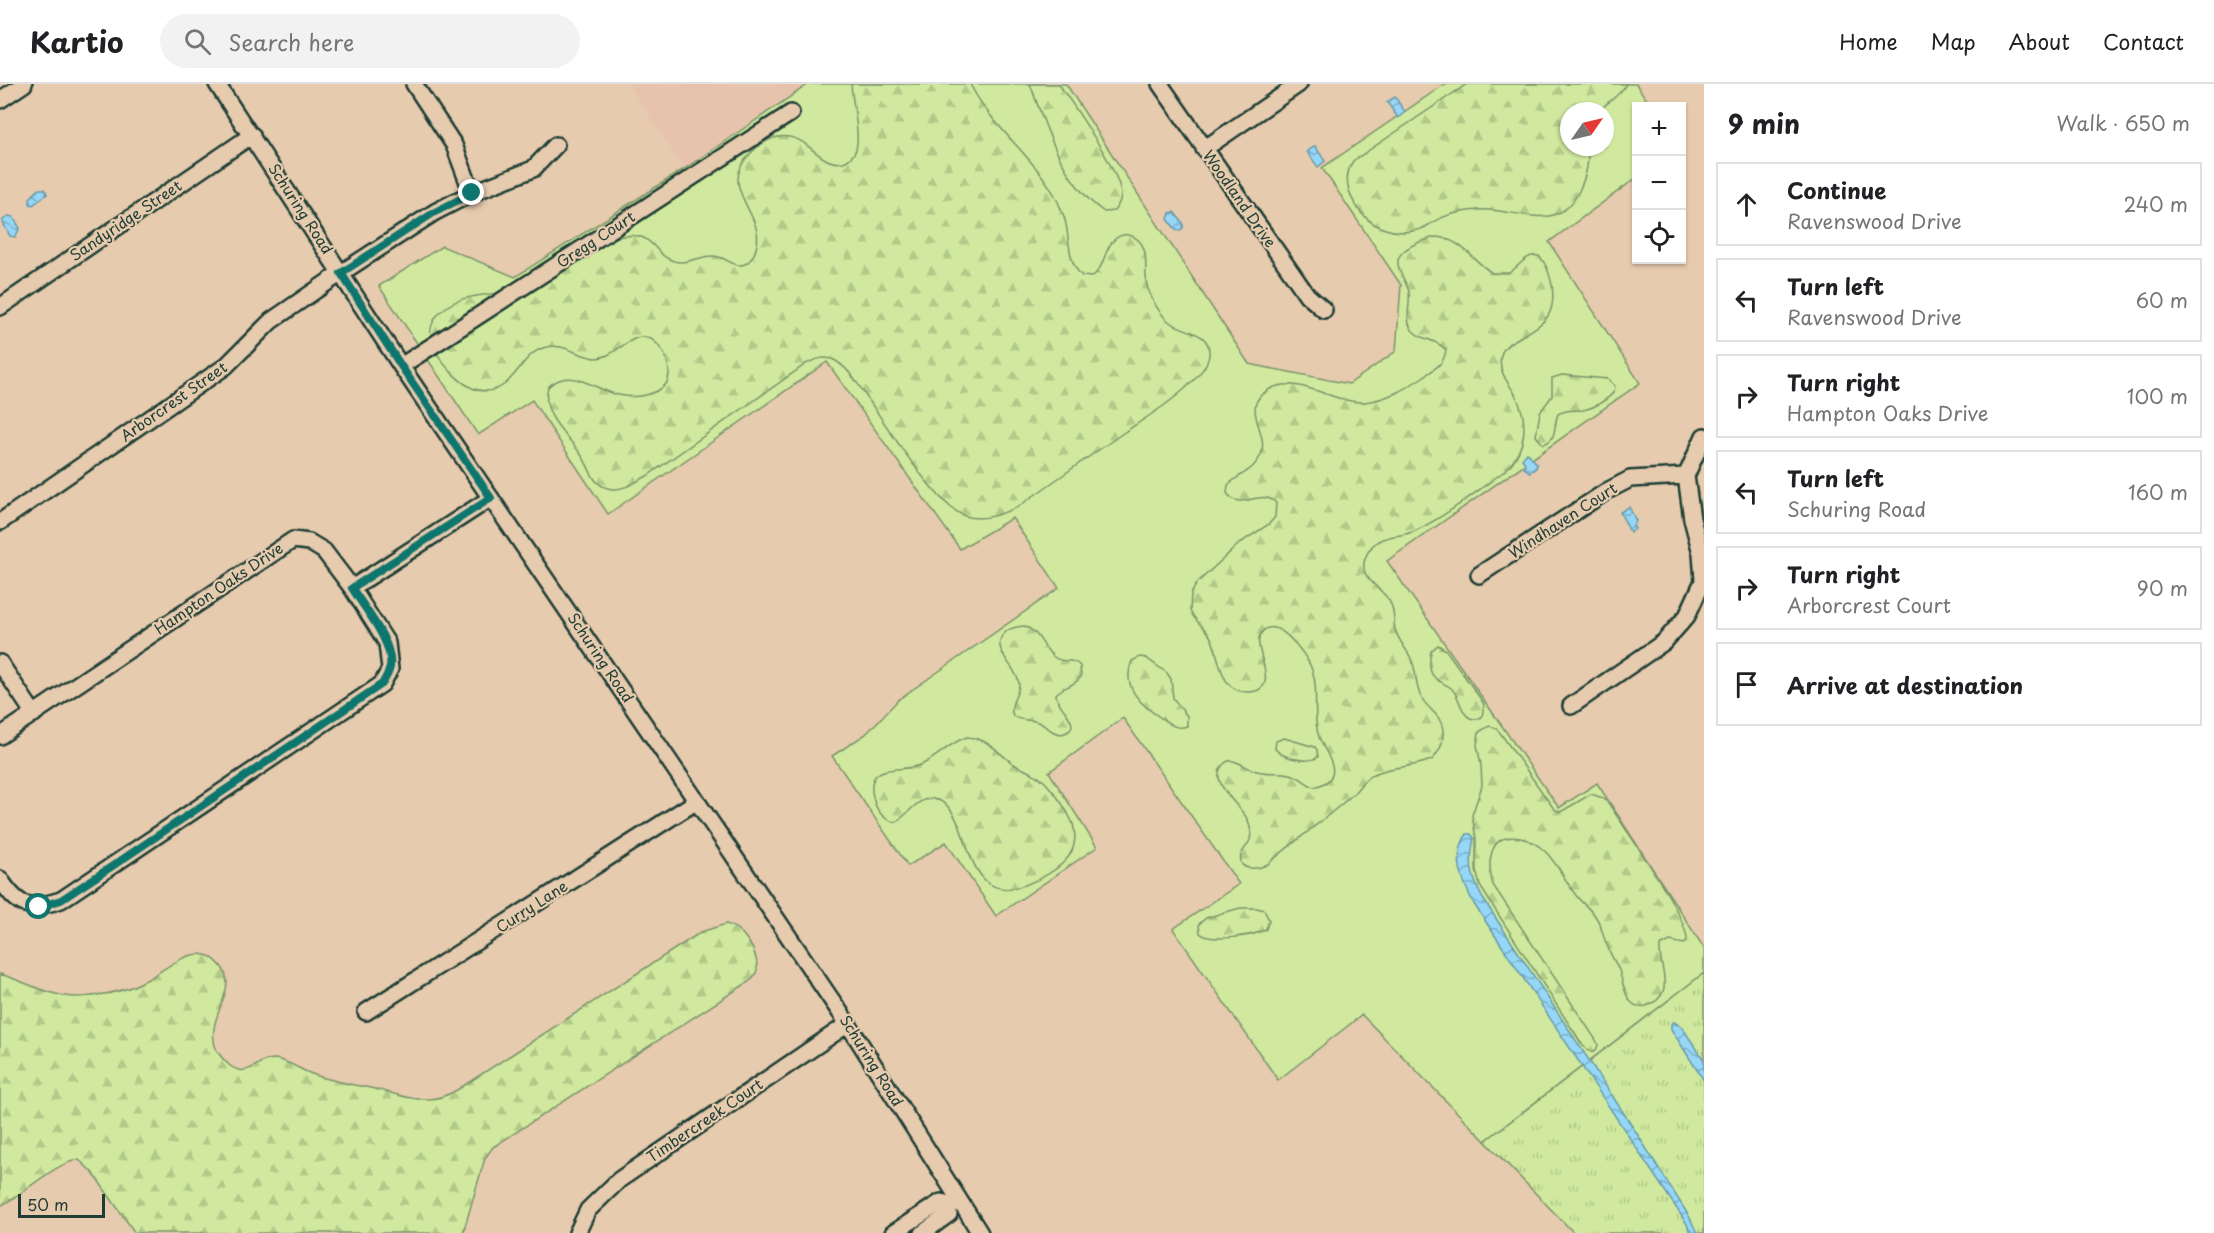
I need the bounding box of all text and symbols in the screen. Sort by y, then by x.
search box [160,14,580,68]
text: Kartio [30,20,124,63]
icon: search [181,25,214,58]
text: Search here [229,25,354,58]
text: Home [1839,25,1898,57]
text: Map [1931,25,1976,57]
text: About [2009,25,2070,57]
text: Contact [2103,25,2184,57]
north arrow [1560,102,1614,156]
map controls [1632,102,1686,264]
button: + [1632,102,1686,156]
text: 9 min [1728,104,1800,143]
text: Walk · 650 m [2056,108,2190,138]
street label: Woodland Drive [1198,145,1283,252]
button: − [1632,156,1686,210]
street label: Schuring Road [263,158,339,258]
text: Continue [1787,173,1886,206]
street label: Sandyridge Street [64,174,186,266]
route end [458,179,484,205]
icon: ahead [1730,188,1763,221]
text: 240 m [2123,189,2188,219]
street label: Gregg Court [551,205,639,273]
text: Ravenswood Drive [1787,206,1962,236]
button: locate [1632,210,1686,264]
text: Turn left [1787,269,1884,302]
icon: left [1730,284,1763,317]
text: 60 m [2136,285,2188,315]
text: Ravenswood Drive [1787,302,1962,332]
street label: Arborcrest Street [115,355,231,446]
text: Turn right [1787,365,1900,398]
icon: right [1730,380,1763,413]
text: 100 m [2127,381,2188,411]
text: Hampton Oaks Drive [1787,398,1988,428]
text: Turn left [1787,461,1884,494]
street label: Windhaven Court [1503,476,1621,564]
icon: left [1730,476,1763,509]
text: 160 m [2128,477,2188,507]
text: Schuring Road [1787,494,1926,524]
street label: Hampton Oaks Drive [149,536,287,640]
text: Turn right [1787,557,1900,590]
icon: right [1730,572,1763,605]
text: 90 m [2137,573,2188,603]
text: Arborcrest Court [1787,590,1951,620]
street label: Schuring Road [563,607,640,707]
icon: arrive [1730,668,1763,701]
text: Arrive at destination [1787,668,2023,701]
street label: Curry Lane [491,874,572,938]
route start [25,893,51,919]
street label: Schuring Road [835,1010,910,1111]
street label: Timbercreek Court [641,1072,767,1167]
scale bar [18,1191,105,1218]
text: 50 m [27,1192,68,1216]

